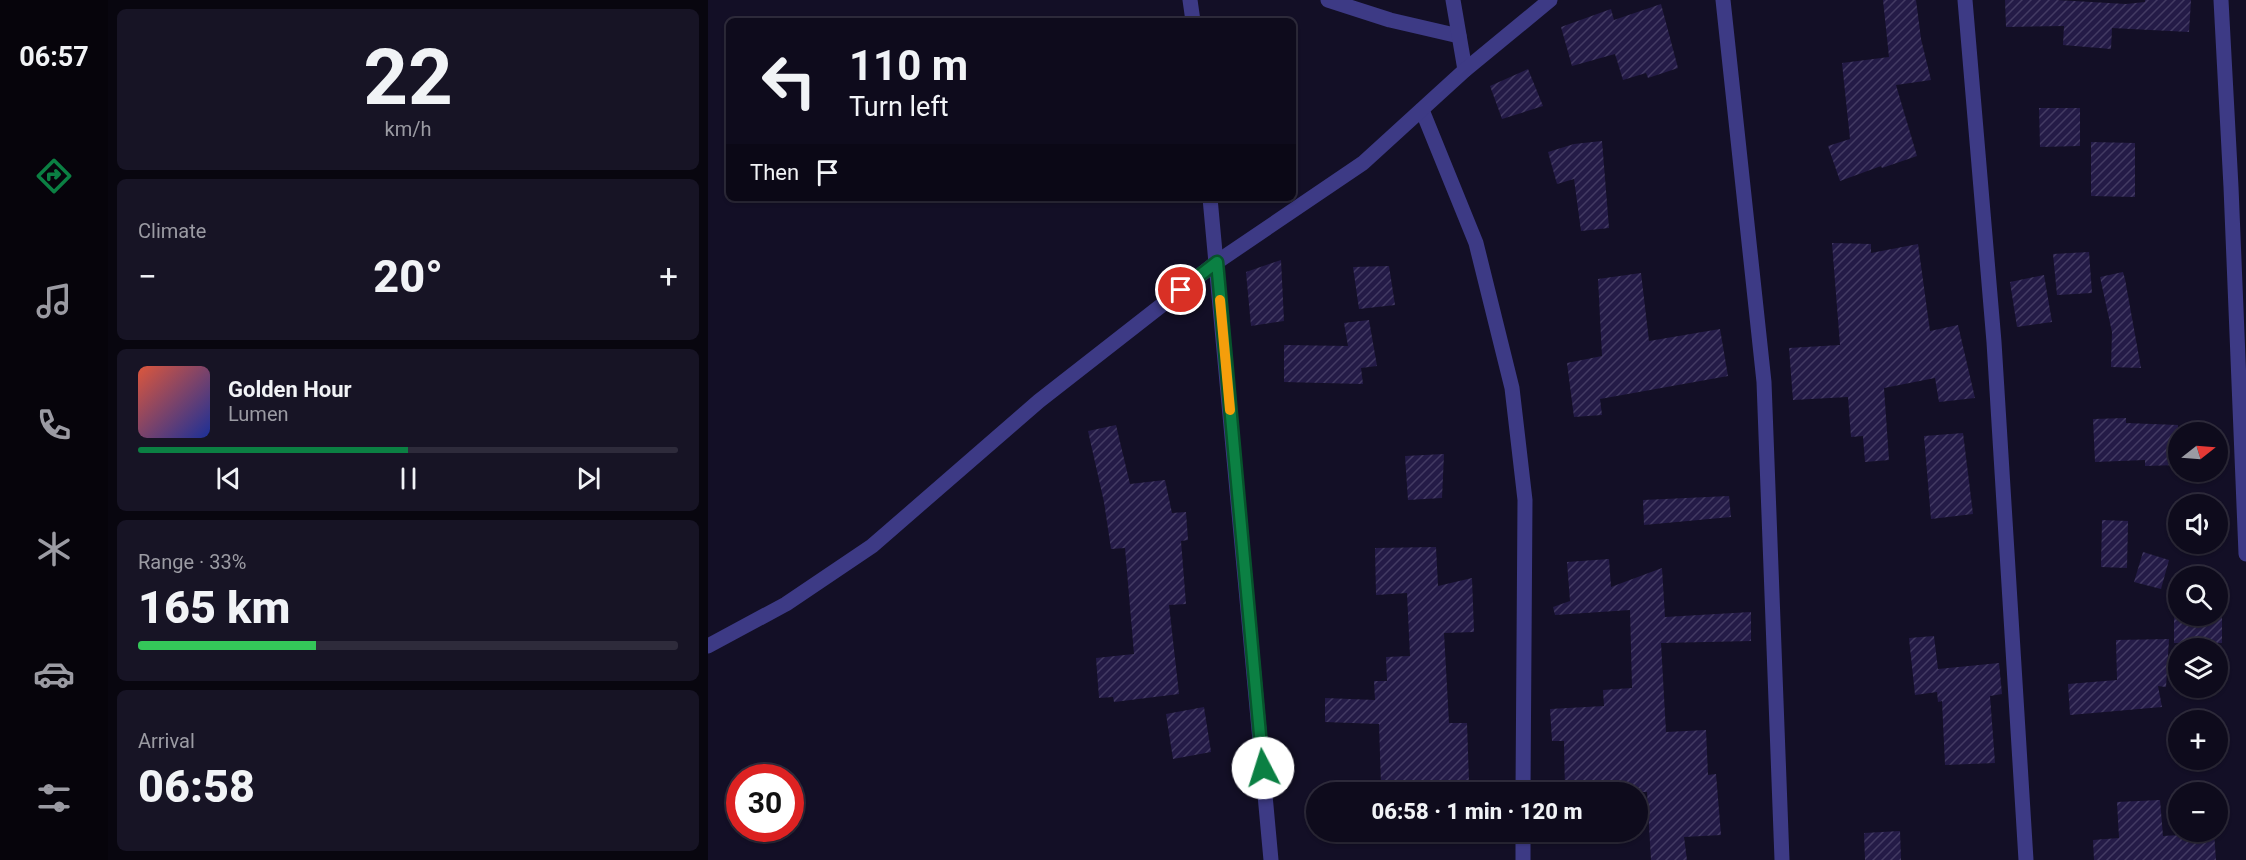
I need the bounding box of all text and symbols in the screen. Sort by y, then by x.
text: 22 [363,32,453,123]
text: 06:57 [19,41,89,73]
text: 110 m [849,41,968,90]
icon: left [750,42,828,120]
text: Turn left [849,91,949,123]
text: km/h [385,117,431,141]
icon: directions [33,155,75,197]
icon: arrive [811,156,844,189]
text: Then [750,160,799,185]
text: Climate [138,219,206,243]
text: 20° [373,250,443,303]
text: − [138,257,157,296]
text: + [659,257,678,296]
pin [1155,264,1206,315]
icon: arrive [1164,273,1197,306]
icon: music [33,280,75,322]
text: Golden Hour [228,377,352,402]
text: Lumen [228,402,289,426]
icon: phone [33,404,75,446]
north arrow [2168,422,2228,482]
map controls [2168,422,2228,842]
icon: previous [212,462,245,495]
icon: pause [392,462,425,495]
icon: next [572,462,605,495]
button: sound [2168,494,2228,554]
icon: climate [33,528,75,570]
text: Range · 33% [138,550,246,574]
button: search [2168,566,2228,626]
text: 165 km [138,581,290,634]
button: layers [2168,638,2228,698]
icon: car [33,653,75,695]
button: + [2168,710,2228,770]
text: Arrival [138,729,195,753]
position arrow [1231,736,1295,800]
text: 06:58 [138,760,255,813]
speed limit sign: 30 [726,764,804,842]
icon: filters [33,777,75,819]
button: − [2168,782,2228,842]
text: 06:58 · 1 min · 120 m [1372,799,1582,824]

